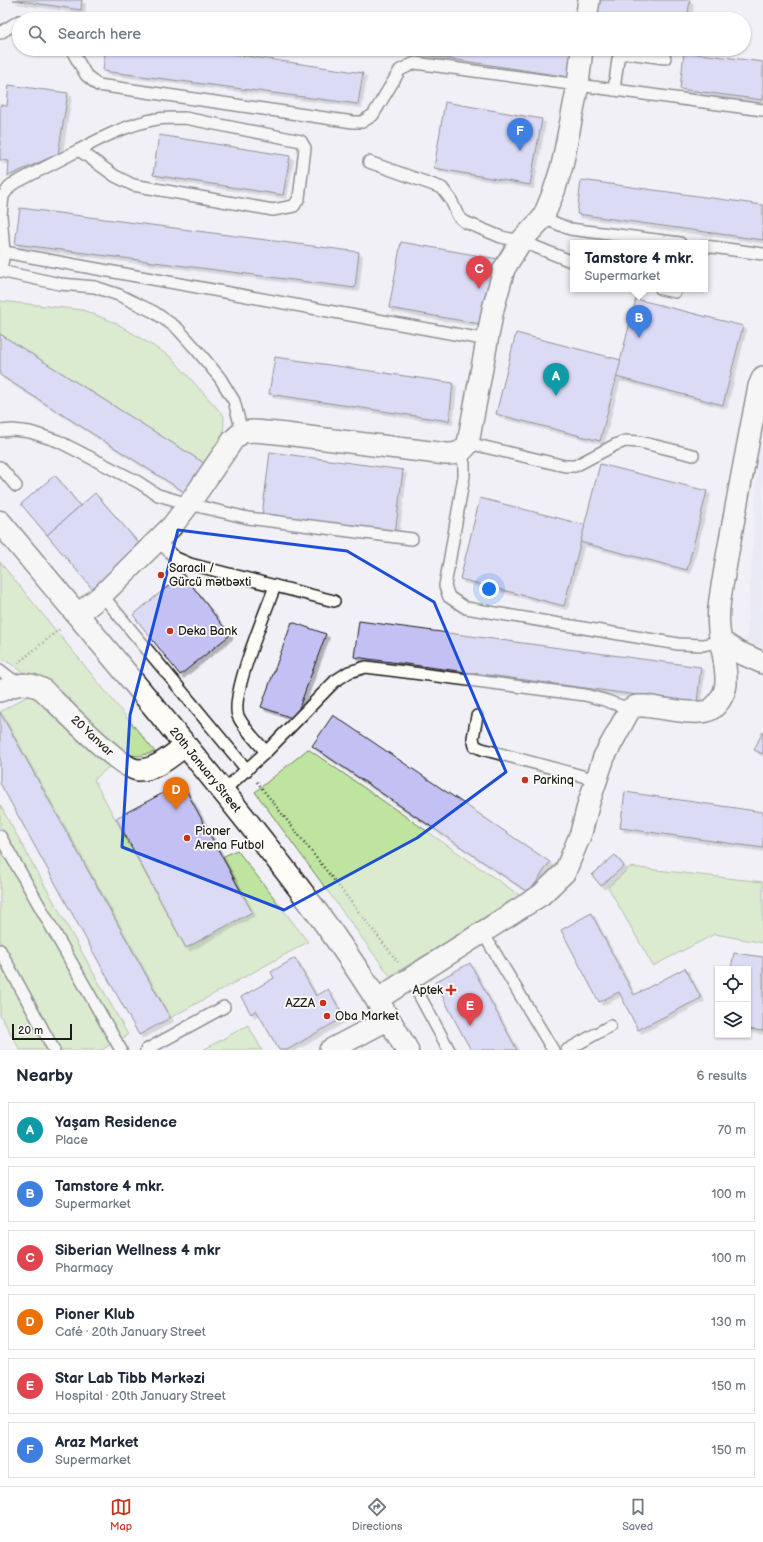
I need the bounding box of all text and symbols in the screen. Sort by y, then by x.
search box [12,12,751,56]
icon: search [26,23,48,45]
text: Search here [58,25,141,44]
pin: F [507,118,533,151]
popup [570,240,708,292]
text: Tamstore 4 mkr. [584,249,694,268]
pin: C [466,256,492,289]
text: Supermarket [584,268,660,284]
pin: B [626,305,652,338]
pin: A [543,363,569,396]
place label: Saraclı / Gürcü mətbəxti [169,561,252,590]
marker: Saraclı / Gürcü mətbəxti [156,570,166,580]
your location [479,579,499,599]
place label: Deka Bank [178,624,237,639]
marker: Deka Bank [165,626,175,636]
street label: 20 Yanvar [68,712,117,760]
street label: 20th January Street [166,724,244,816]
place label: Parkinq [533,773,574,788]
marker: Parkinq [520,775,530,785]
pin: D [163,777,189,810]
place label: Pioner Arena Futbol [195,824,264,853]
marker: Pioner Arena Futbol [182,833,192,843]
map controls [715,966,751,1038]
button: locate [715,966,751,1002]
place label: Aptek [413,983,443,998]
marker: Aptek [446,985,456,995]
pin: E [457,993,483,1026]
place label: AZZA [286,996,316,1011]
marker: AZZA [318,998,328,1008]
button: layers [715,1002,751,1038]
place label: Oba Market [335,1009,399,1024]
marker: Oba Market [322,1011,332,1021]
scale bar [12,1022,72,1041]
text: 20 m [18,1024,43,1037]
text: Nearby [16,1066,73,1086]
text: 6 results [697,1068,747,1084]
text: Yaşam Residence [55,1113,177,1132]
text: A [26,1122,34,1138]
text: 70 m [718,1122,746,1138]
text: Place [55,1132,88,1148]
text: Tamstore 4 mkr. [55,1177,164,1196]
text: B [25,1186,35,1202]
text: 100 m [711,1186,746,1202]
text: Supermarket [55,1196,131,1212]
text: Siberian Wellness 4 mkr [55,1241,221,1260]
text: C [25,1250,35,1266]
text: 100 m [711,1250,746,1266]
text: Pharmacy [55,1260,113,1276]
text: Pioner Klub [55,1305,135,1324]
text: D [25,1314,35,1330]
text: 130 m [711,1314,746,1330]
text: Café · 20th January Street [55,1324,206,1340]
text: Star Lab Tibb Mәrkәzi [55,1369,205,1388]
text: E [26,1378,34,1394]
text: 150 m [712,1378,746,1394]
text: Hospital · 20th January Street [55,1388,226,1404]
text: Araz Market [55,1433,138,1452]
text: F [26,1442,34,1458]
text: 150 m [712,1442,746,1458]
text: Supermarket [55,1452,131,1468]
tab: Map [110,1496,132,1533]
tab: Directions [352,1496,402,1533]
tab: Saved [622,1496,653,1533]

